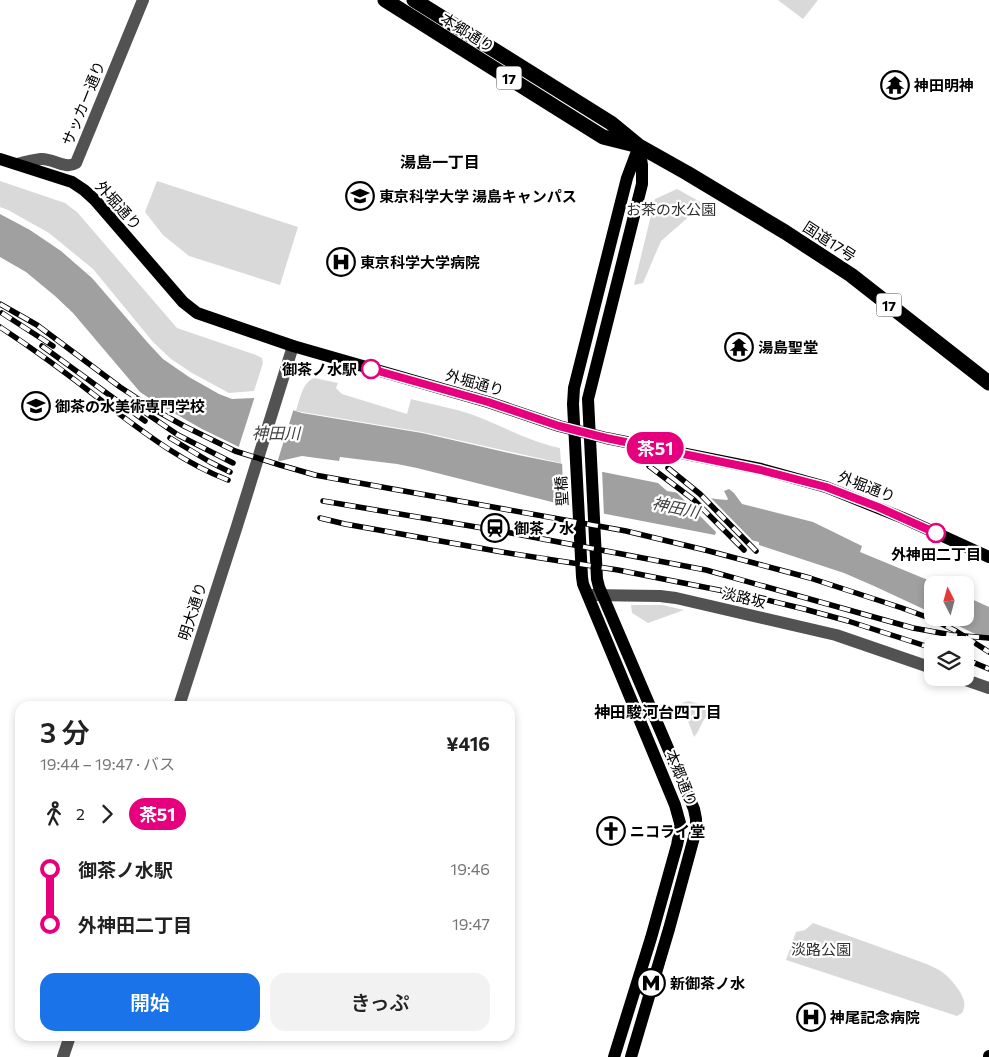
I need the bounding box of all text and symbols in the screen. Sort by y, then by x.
street label: 本郷通り [438,8,498,56]
street label: サッカー通り [58,58,108,148]
road number: 17 [496,66,522,90]
temple icon: 神田明神 [880,70,910,100]
place label: 神田明神 [913,76,974,94]
district label: 湯島一丁目 [400,152,480,171]
street label: 外堀通り [92,177,146,233]
school or university icon: 東京科学大学 湯島キャンパス [345,181,375,211]
place label: 東京科学大学 湯島キャンパス [379,187,577,205]
park label: お茶の水公園 [626,200,716,218]
street label: 国道17号 [800,217,860,265]
hospital icon: 東京科学大学病院 [326,247,356,277]
place label: 東京科学大学病院 [360,253,480,271]
road number: 17 [876,294,902,316]
temple icon: 湯島聖堂 [724,332,754,362]
place label: 湯島聖堂 [758,338,818,356]
marker: 御茶ノ水駅 [361,359,381,379]
place label: 御茶ノ水駅 [282,360,357,378]
street label: 外堀通り [444,365,506,399]
school or university icon: 御茶の水美術専門学校 [21,391,51,421]
place label: 御茶の水美術専門学校 [55,397,205,415]
water label: 神田川 [252,423,302,442]
line badge: 茶51 [626,432,684,464]
text: 茶51 [637,437,673,459]
street label: 外堀通り [836,467,898,505]
street label: 聖橋 [551,476,571,506]
water label: 神田川 [651,493,703,522]
station icon: 御茶ノ水 [480,513,510,543]
place label: 御茶ノ水 [514,519,574,537]
marker: 外神田二丁目 [926,523,946,543]
place label: 外神田二丁目 [891,545,981,563]
north arrow [924,576,974,626]
map controls [924,576,974,686]
street label: 明大通り [174,580,210,642]
street label: 淡路坂 [720,583,768,611]
button: layers [924,636,974,686]
district label: 神田駿河台四丁目 [594,702,722,721]
text: 3 分 [40,715,90,749]
text: ¥416 [446,732,490,755]
street label: 本郷通り [662,747,702,809]
text: 19:44 – 19:47 · バス [40,754,175,773]
icon: walk [40,800,68,828]
icon: forward [93,800,121,828]
text: 茶51 [139,803,176,825]
text: 2 [76,804,85,823]
church icon: ニコライ堂 [596,816,626,846]
place label: ニコライ堂 [630,822,705,840]
text: 御茶ノ水駅 [78,858,173,881]
text: 19:46 [450,859,490,878]
text: 外神田二丁目 [78,913,192,936]
text: 19:47 [452,914,490,933]
park label: 淡路公園 [791,940,851,958]
metro station icon: 新御茶ノ水 [636,968,666,998]
button: 開始 [40,973,260,1031]
button: きっぷ [270,973,490,1031]
place label: 新御茶ノ水 [670,974,745,992]
hospital icon: 神尾記念病院 [796,1002,826,1032]
place label: 神尾記念病院 [829,1008,920,1026]

